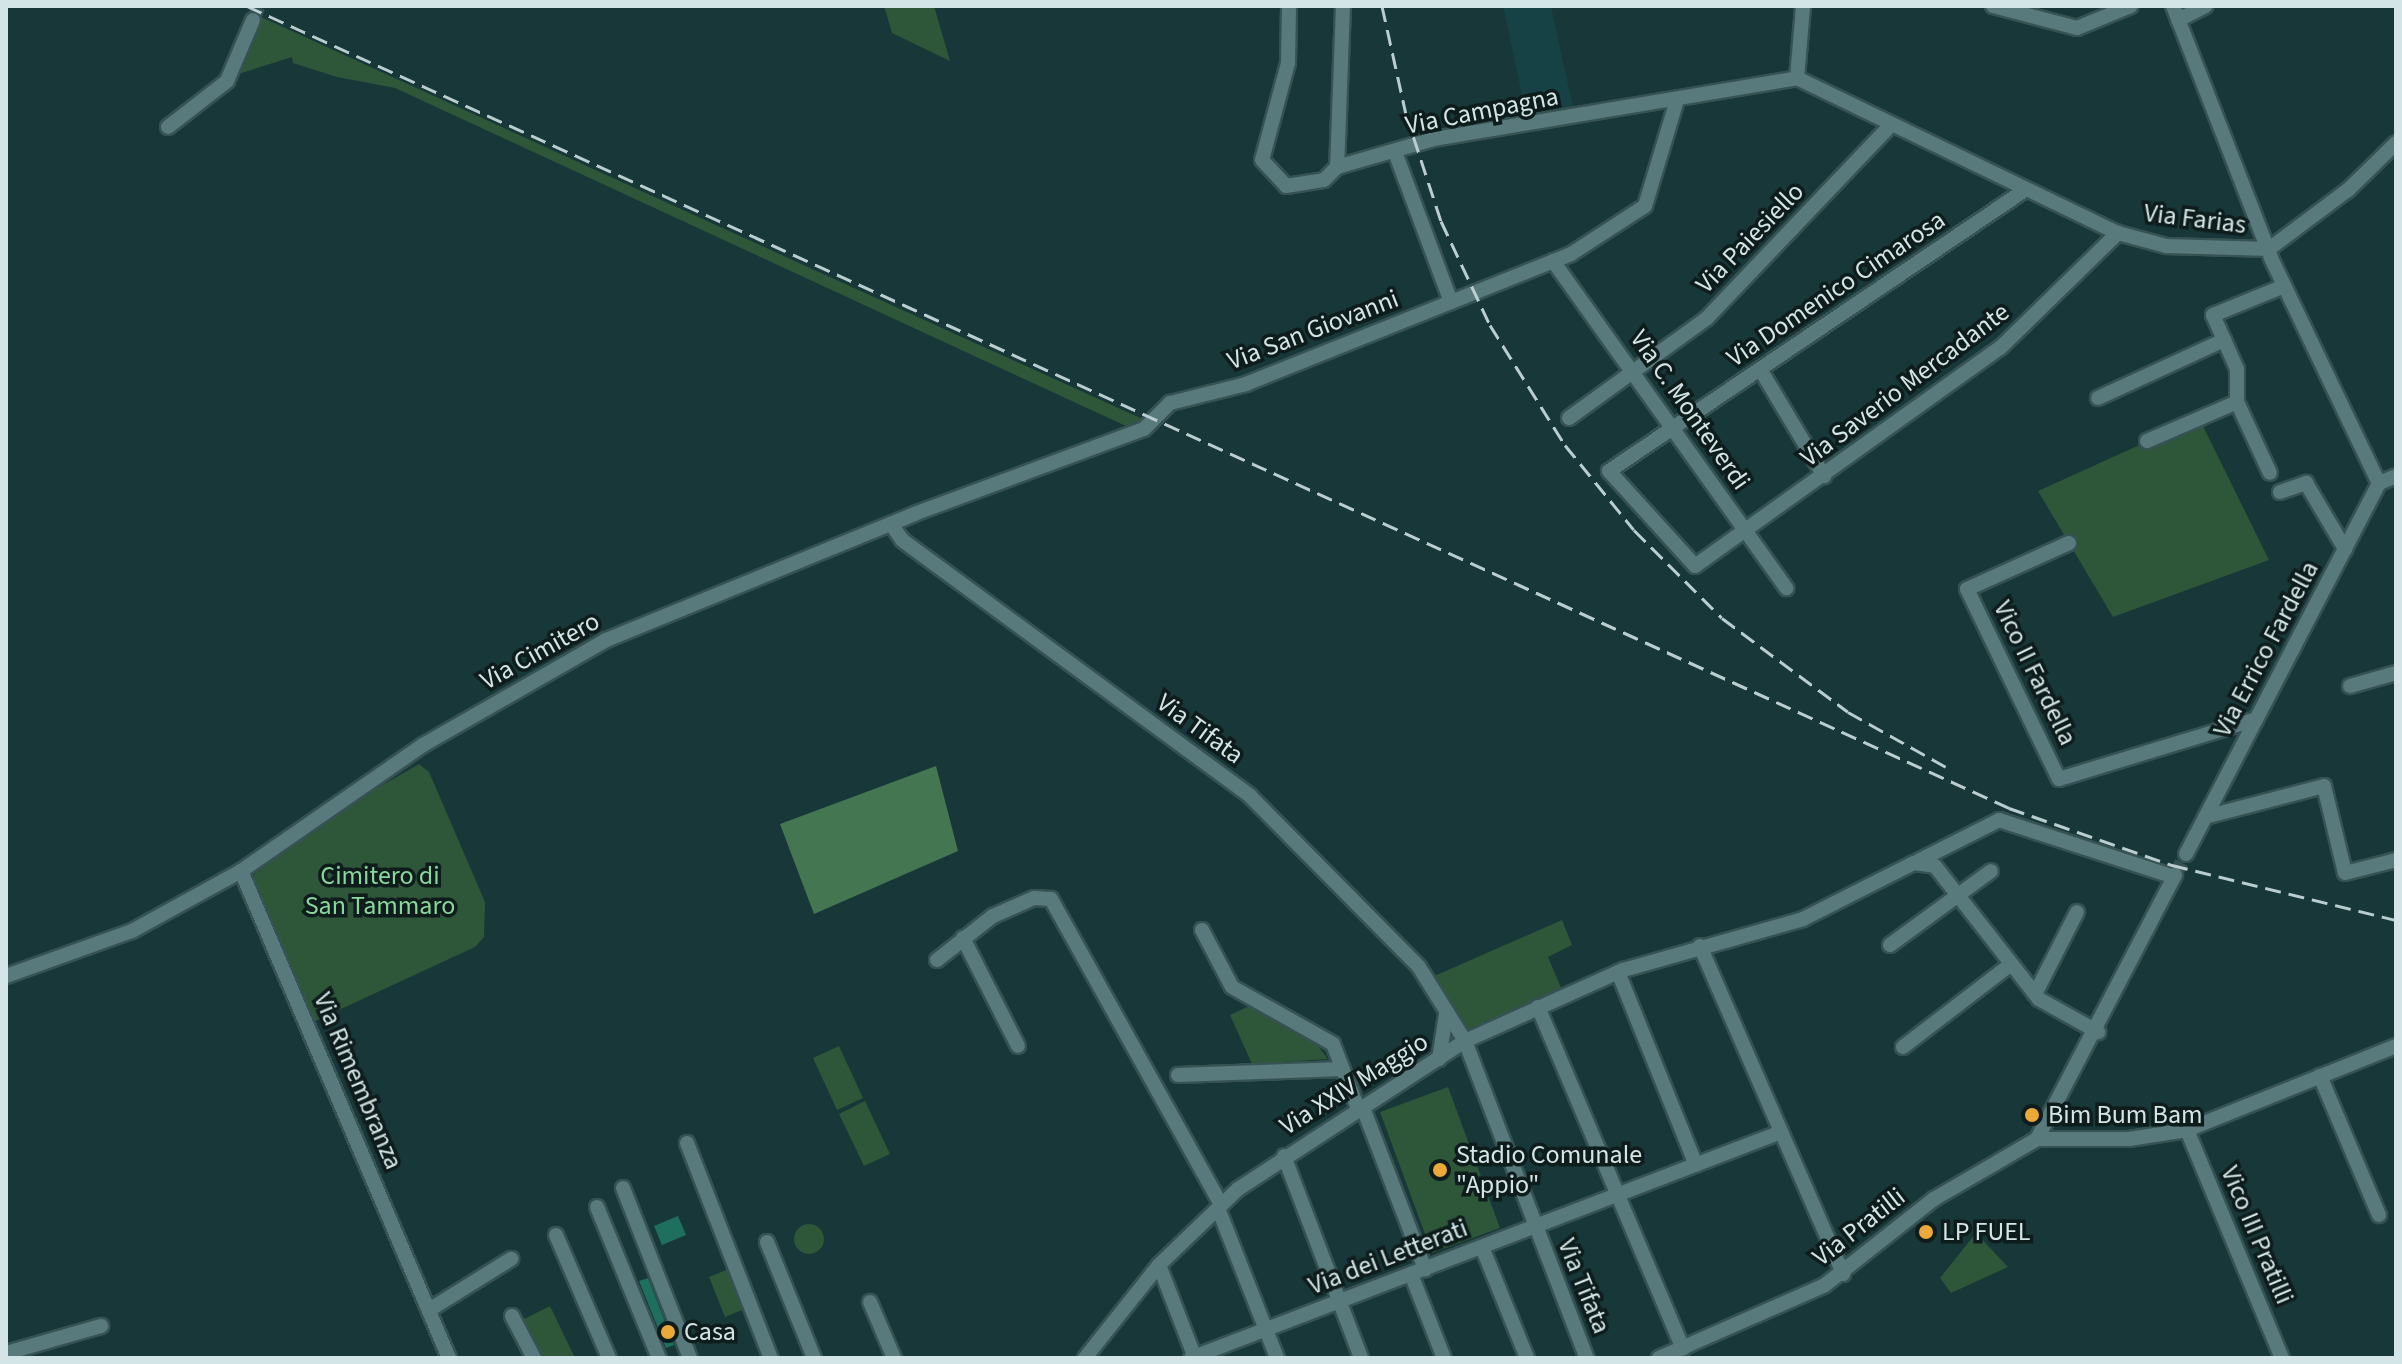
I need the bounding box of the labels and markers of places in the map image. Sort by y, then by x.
place label: Bim Bum Bam [2048,1099,2203,1131]
marker: Bim Bum Bam [2023,1106,2041,1124]
place label: Stadio Comunale "Appio" [1456,1139,1642,1200]
marker: Stadio Comunale "Appio" [1431,1161,1449,1179]
place label: LP FUEL [1942,1216,2031,1248]
marker: LP FUEL [1917,1223,1935,1241]
place label: Casa [684,1316,736,1348]
marker: Casa [659,1323,677,1341]

